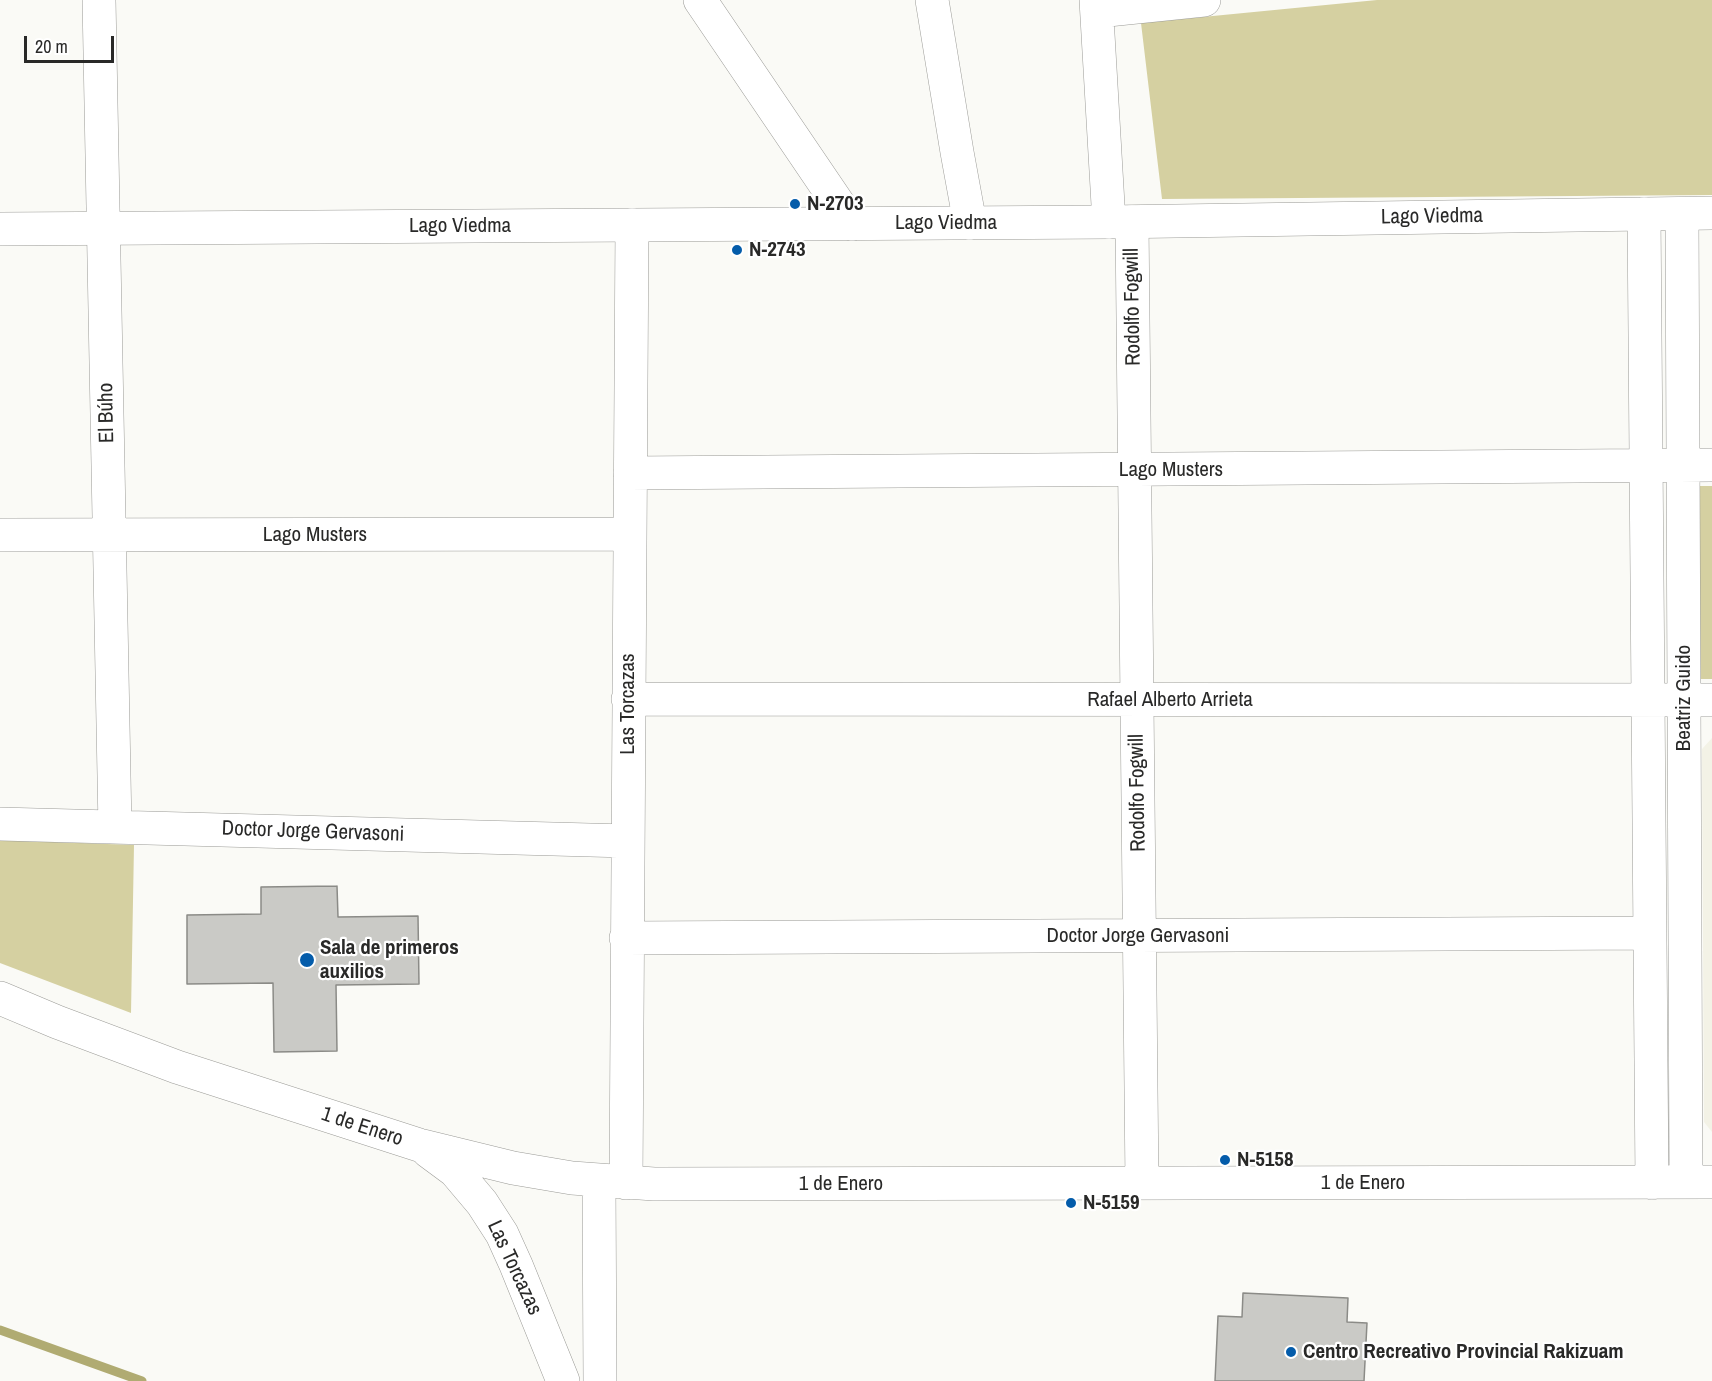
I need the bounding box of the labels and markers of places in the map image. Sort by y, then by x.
place label: N-2703 [807,191,863,217]
marker: N-2703 [788,197,802,211]
place label: N-2743 [749,237,805,263]
marker: N-2743 [730,243,744,257]
place label: Sala de primeros auxilios [320,935,459,985]
marker: Sala de primeros auxilios [298,951,316,969]
place label: N-5158 [1237,1147,1293,1173]
marker: N-5158 [1218,1153,1232,1167]
place label: N-5159 [1083,1190,1139,1216]
marker: N-5159 [1064,1196,1078,1210]
place label: Centro Recreativo Provincial Rakizuam [1303,1339,1624,1365]
marker: Centro Recreativo Provincial Rakizuam [1284,1345,1298,1359]

